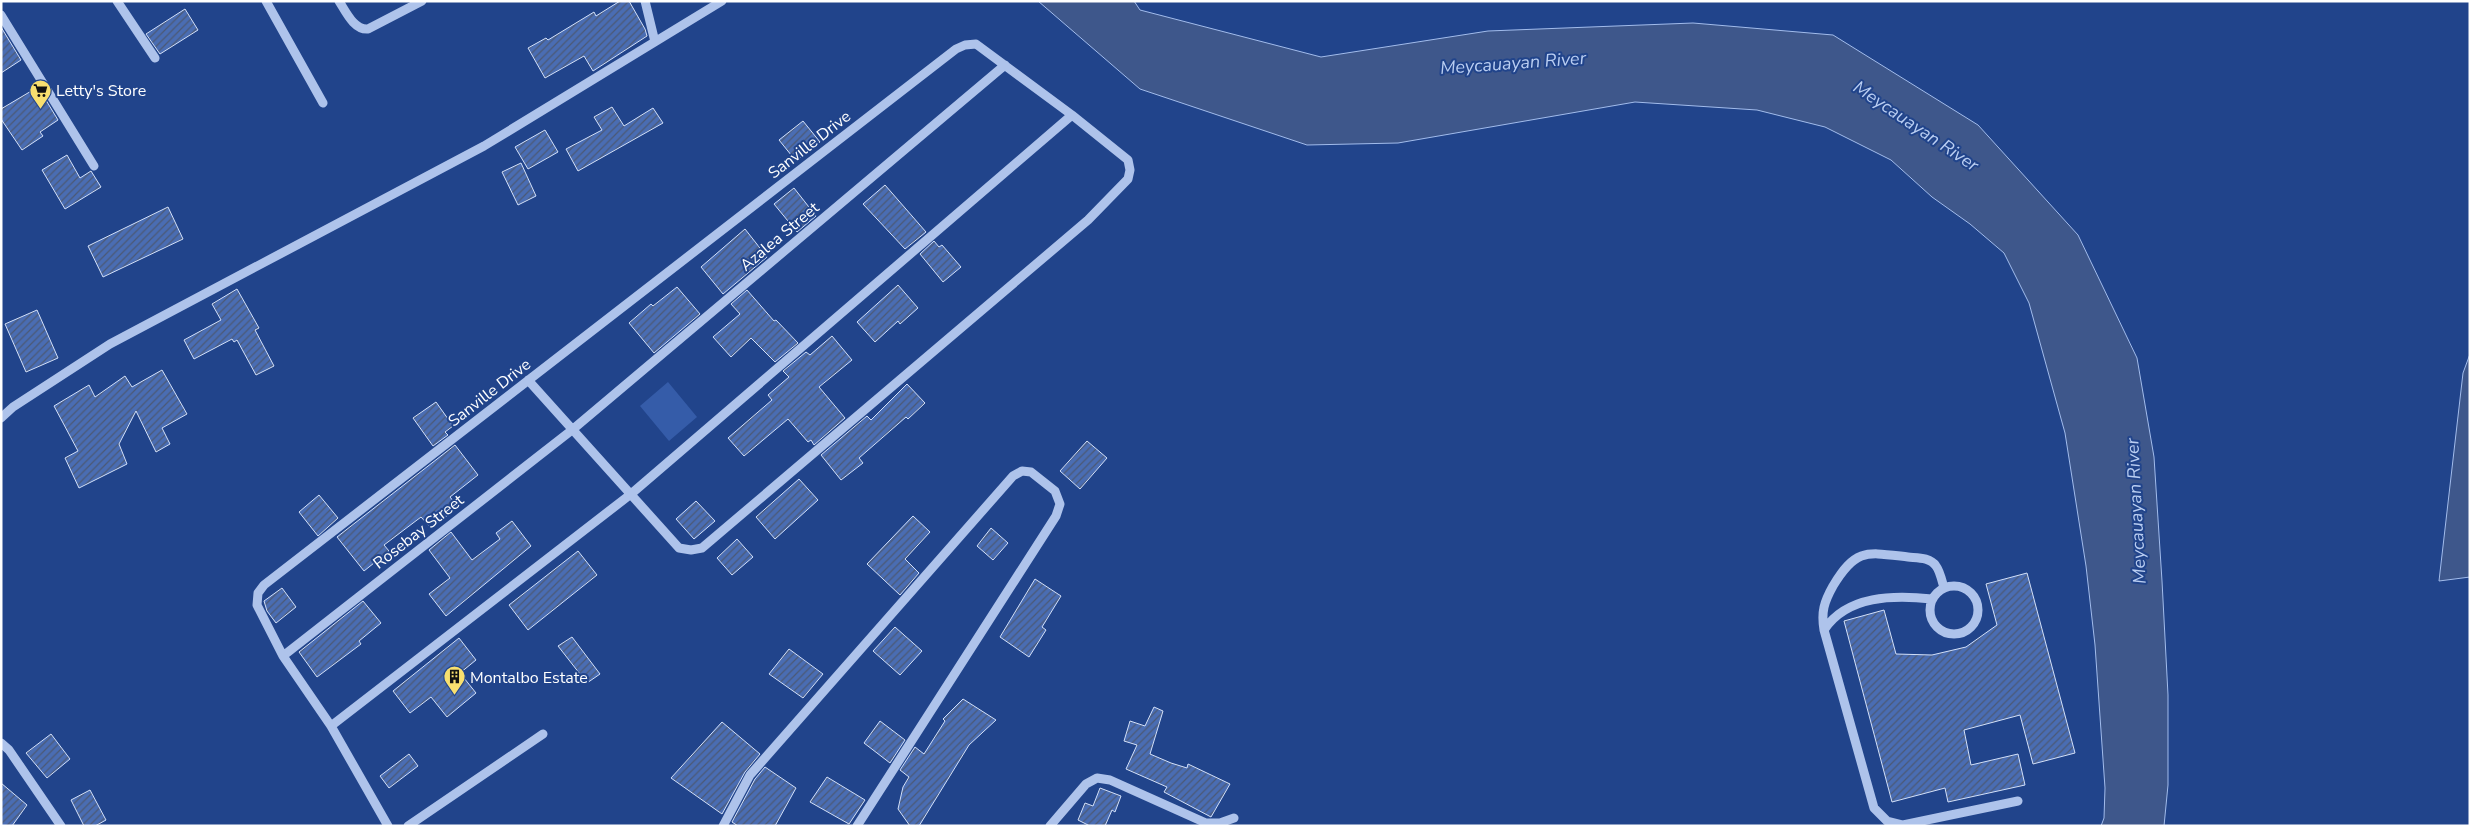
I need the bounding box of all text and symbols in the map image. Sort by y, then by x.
water label: Meycauayan River [1439,46,1587,80]
water label: Meycauayan River [1849,75,1984,177]
supermarket icon: Letty's Store [28,78,52,109]
place label: Letty's Store [56,80,146,102]
street label: Sanville Drive [764,106,855,184]
street label: Azalea Street [735,197,824,276]
street label: Sanville Drive [444,354,535,432]
water label: Meycauayan River [2120,437,2152,585]
street label: Rosebay Street [369,489,469,574]
building icon: Montalbo Estate [442,665,466,696]
place label: Montalbo Estate [470,667,588,689]

